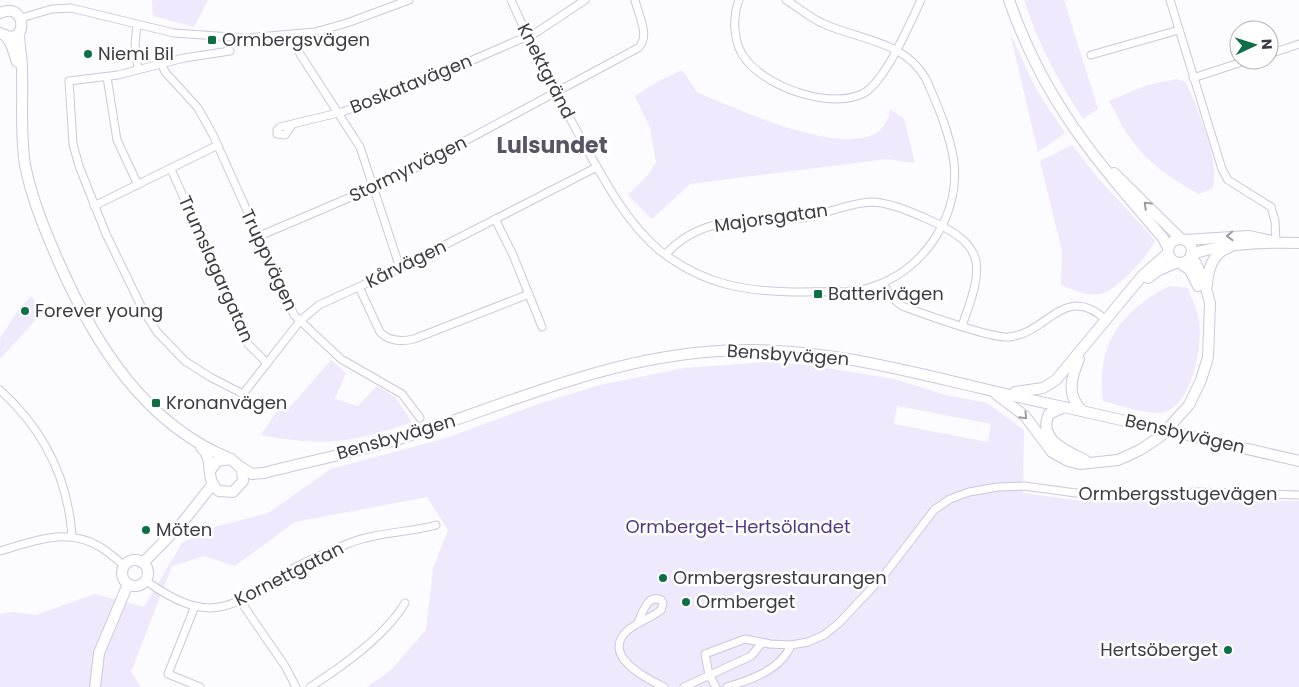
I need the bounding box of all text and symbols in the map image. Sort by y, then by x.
street label: Knektgränd [512,19,581,123]
north arrow [1229,20,1279,70]
place label: Ormbergsvägen [222,27,370,52]
marker: Ormbergsvägen [206,34,218,46]
text: N [1257,38,1277,50]
place label: Niemi Bil [98,41,174,66]
marker: Niemi Bil [82,48,94,60]
street label: Boskatavägen [346,48,475,119]
street label: Stormyrvägen [345,129,471,208]
district label: Lulsundet [496,130,608,161]
street label: Trumslagargatan [173,191,260,346]
street label: Majorsgatan [713,197,829,238]
one-way arrow [1144,201,1153,210]
street label: Truppvägen [235,205,304,315]
one-way arrow [1226,231,1234,242]
street label: Kårvägen [361,233,450,294]
place label: Batterivägen [828,281,944,306]
marker: Batterivägen [812,288,824,300]
place label: Forever young [35,298,163,323]
marker: Forever young [19,305,31,317]
street label: Bensbyvägen [726,338,850,371]
place label: Kronanvägen [166,390,287,415]
marker: Kronanvägen [150,397,162,409]
street label: Bensbyvägen [334,408,458,465]
street label: Bensbyvägen [1123,408,1248,459]
one-way arrow [1018,410,1027,419]
street label: Ormbergsstugevägen [1079,481,1277,506]
park label: Ormberget-Hertsölandet [625,514,851,539]
place label: Möten [156,517,212,542]
marker: Möten [140,524,152,536]
street label: Kornettgatan [230,535,348,612]
place label: Ormbergsrestaurangen [673,565,887,590]
marker: Ormbergsrestaurangen [657,572,669,584]
place label: Ormberget [696,589,795,614]
marker: Ormberget [680,596,692,608]
place label: Hertsöberget [1100,637,1218,662]
marker: Hertsöberget [1222,644,1234,656]

